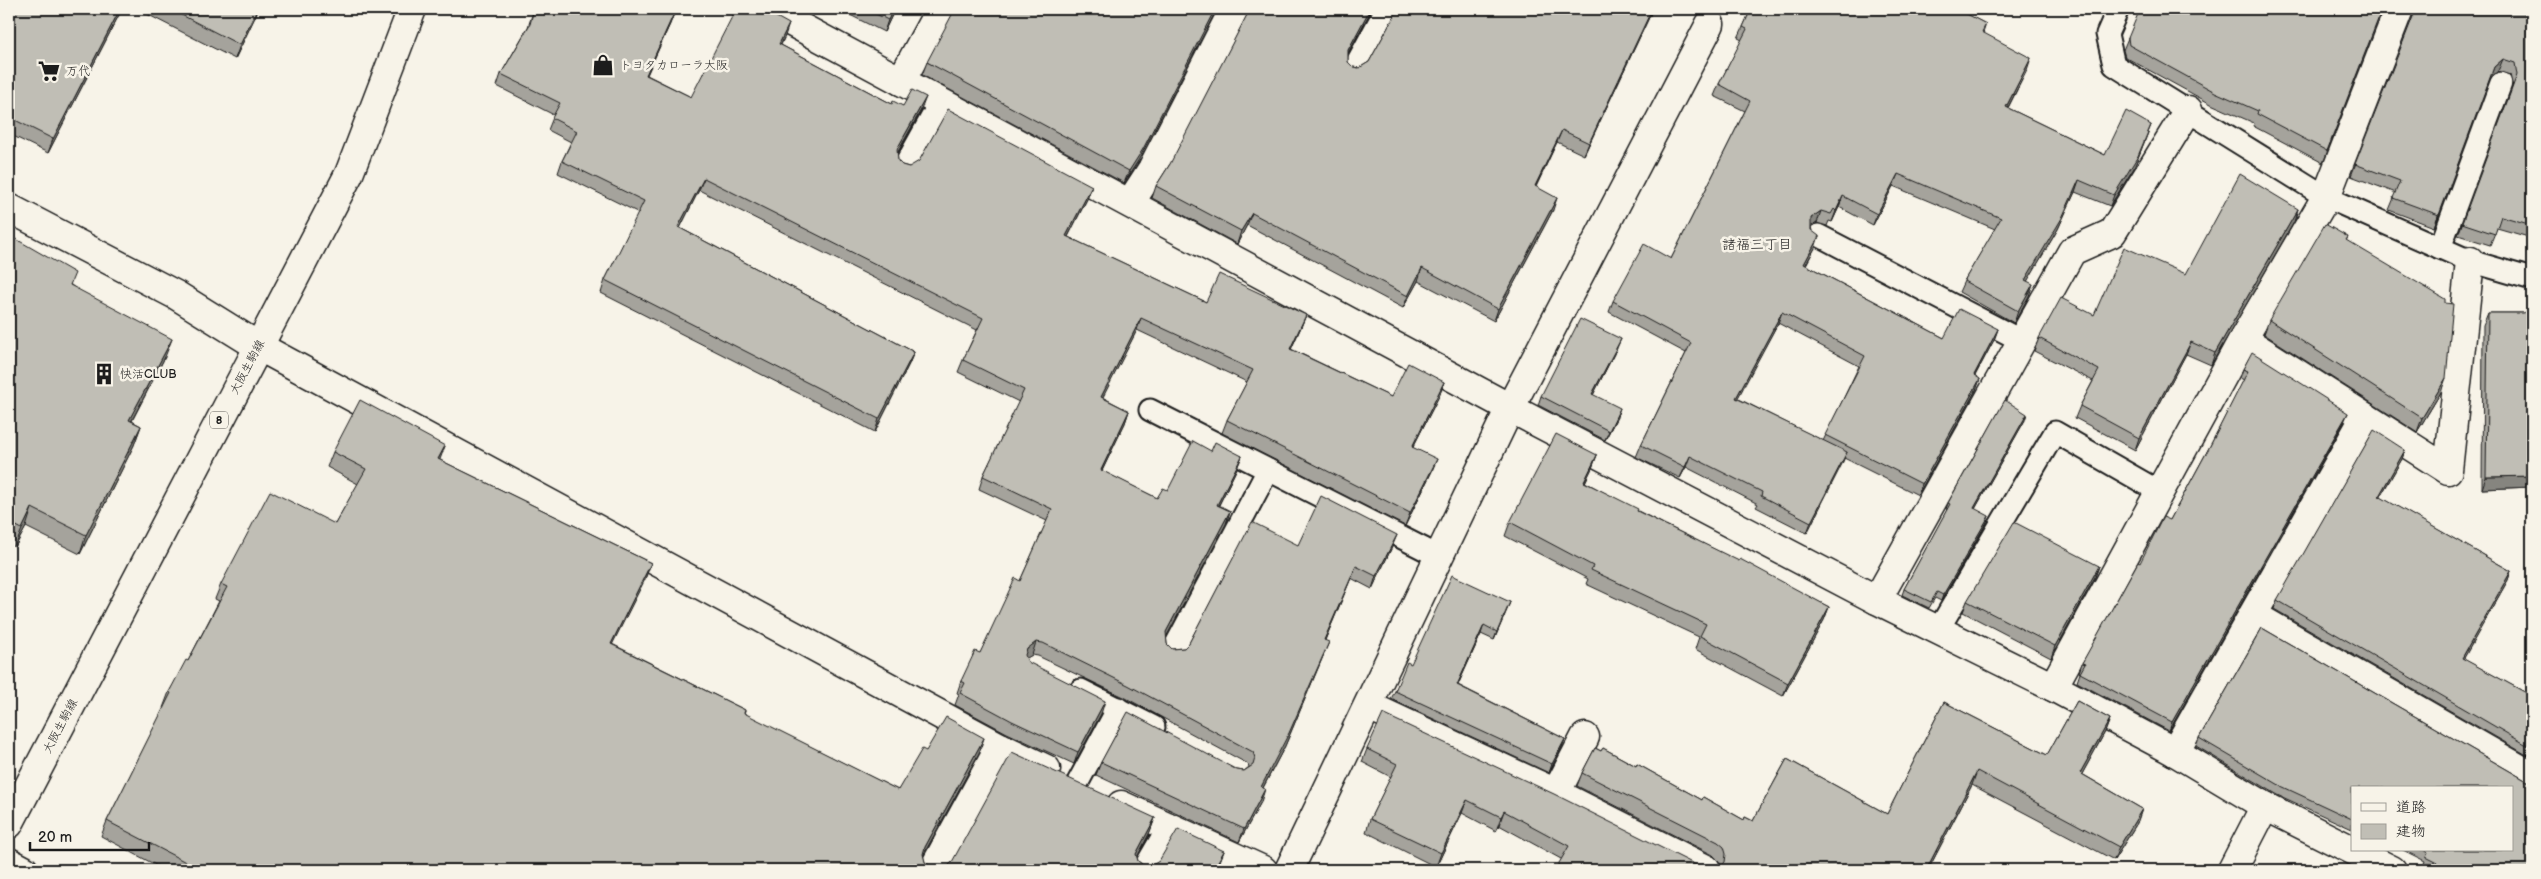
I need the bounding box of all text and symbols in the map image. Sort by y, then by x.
shop icon: トヨタカローラ大阪 [590,52,616,78]
supermarket icon: 万代 [36,58,62,84]
place label: トヨタカローラ大阪 [620,58,728,73]
place label: 万代 [66,64,90,79]
district label: 諸福三丁目 [1722,236,1792,253]
street label: 大阪生駒線 [227,337,268,397]
building icon: 快活CLUB [91,361,117,387]
place label: 快活CLUB [120,367,176,382]
road number: 8 [210,412,228,428]
street label: 大阪生駒線 [40,696,81,756]
legend [2351,786,2514,852]
text: 道路 [2396,798,2426,817]
scale bar [30,819,149,851]
text: 建物 [2396,822,2426,841]
text: 20 m [38,828,72,847]

